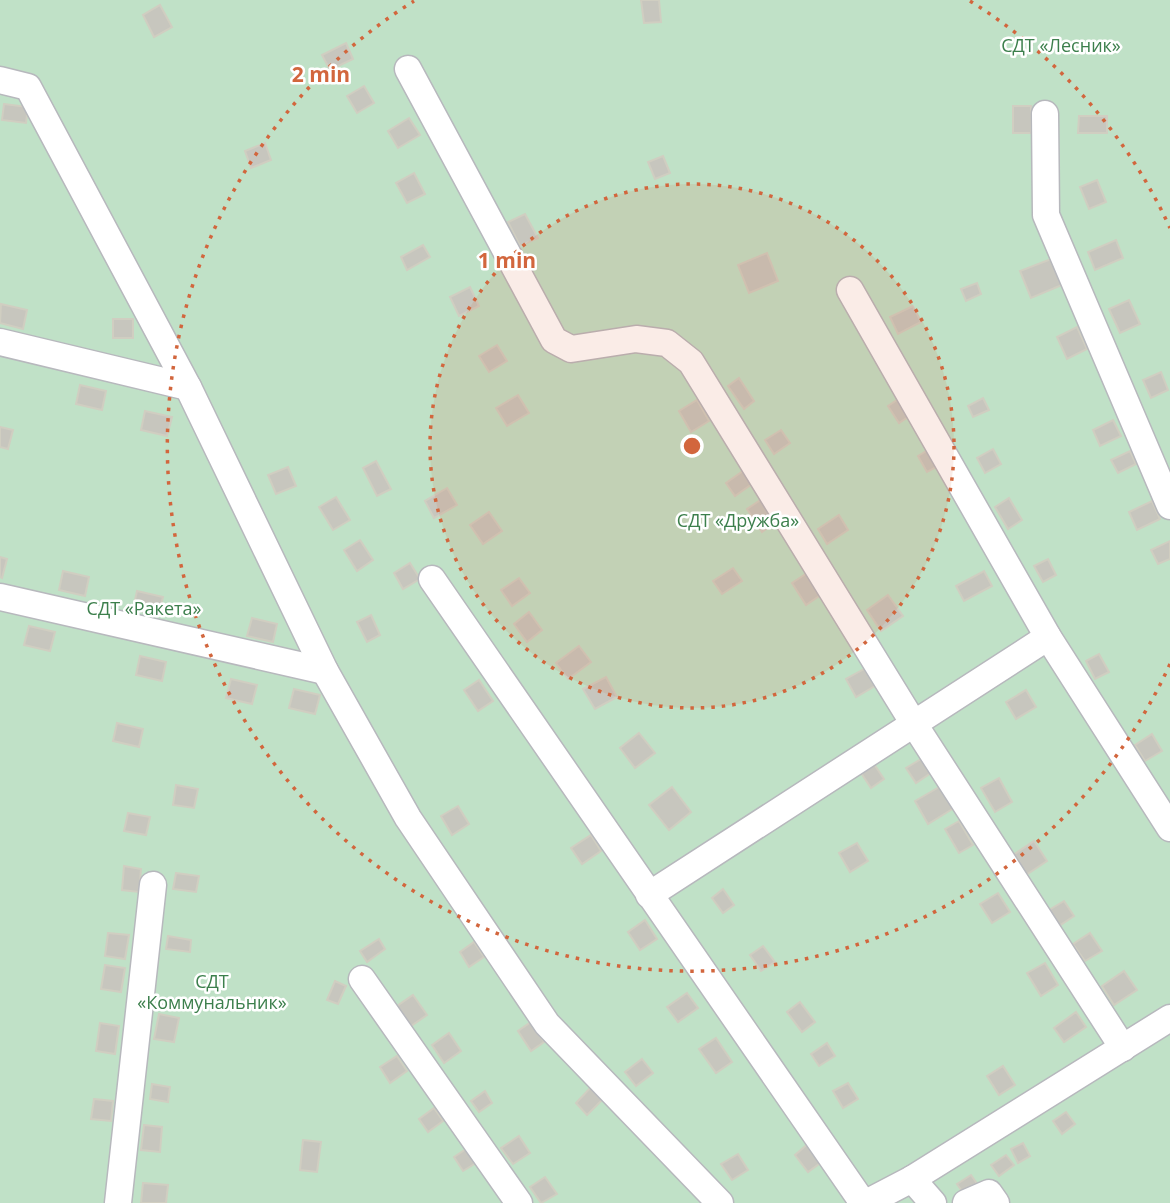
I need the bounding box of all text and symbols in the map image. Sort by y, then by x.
park label: СДТ «Лесник» [1001,33,1121,57]
text: 2 min [292,60,350,88]
text: 1 min [478,246,536,274]
centre of rings [680,434,704,458]
park label: СДТ «Дружба» [677,508,799,532]
park label: СДТ «Ракета» [87,596,201,620]
park label: СДТ «Коммунальник» [137,969,287,1014]

